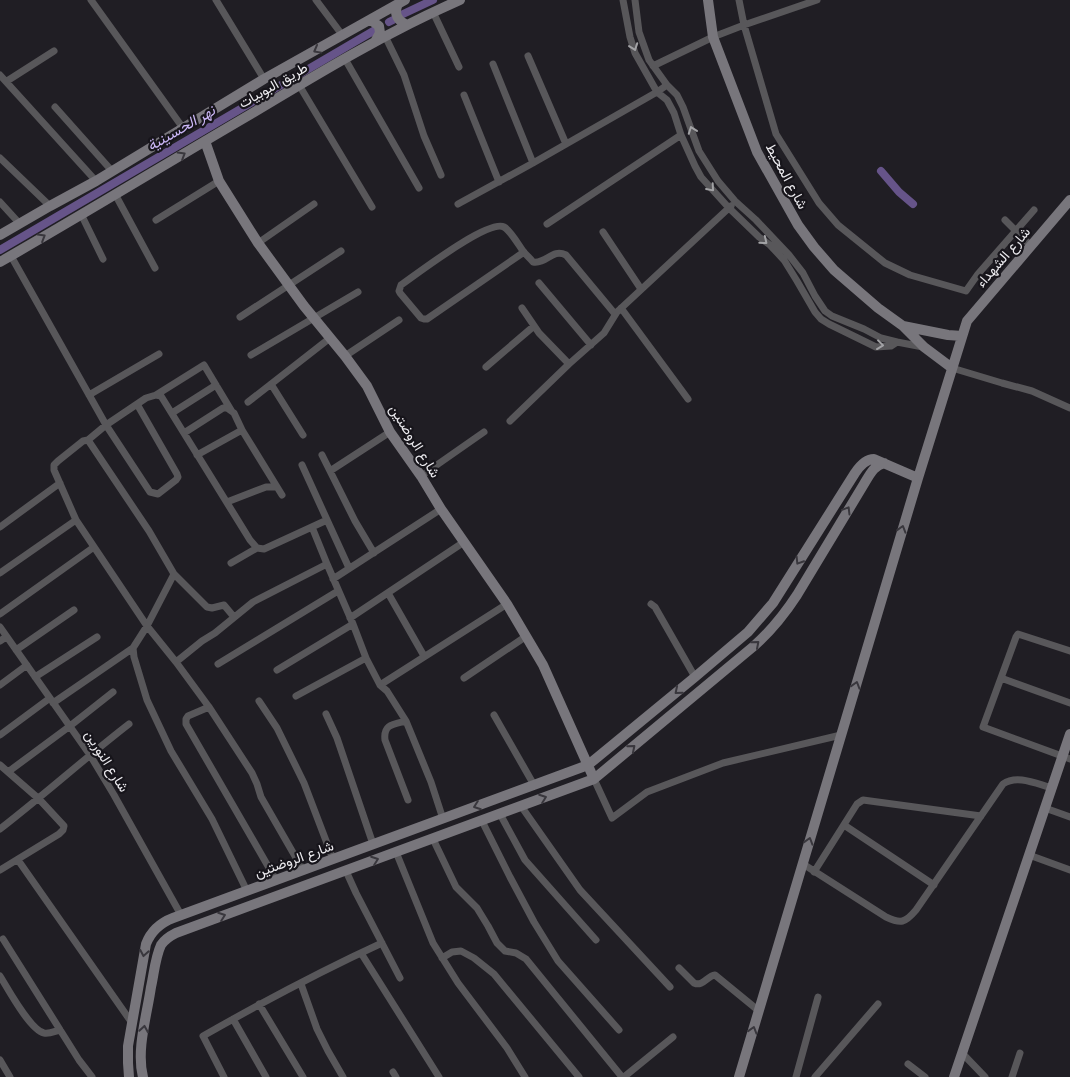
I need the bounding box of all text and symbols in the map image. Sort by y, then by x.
one-way arrow [313,43,322,53]
one-way arrow [628,43,638,51]
street label: طريق البوبيات [235,58,311,113]
water label: نهر الحسينية [143,100,219,156]
one-way arrow [687,127,697,135]
street label: شارع المحيط [760,140,812,213]
one-way arrow [176,151,185,161]
one-way arrow [705,183,714,192]
street label: شارع الشهداء [972,223,1036,292]
one-way arrow [36,234,45,244]
one-way arrow [759,236,768,245]
one-way arrow [877,339,885,350]
street label: شارع الروضتين [384,401,445,482]
one-way arrow [841,507,851,516]
one-way arrow [897,526,907,534]
one-way arrow [796,555,806,564]
one-way arrow [751,641,760,650]
one-way arrow [850,682,860,690]
one-way arrow [675,686,684,694]
street label: شارع النورين [79,727,133,796]
one-way arrow [626,745,635,754]
one-way arrow [539,794,547,804]
one-way arrow [473,800,482,810]
street label: شارع الروضتين [252,836,337,884]
one-way arrow [804,837,814,846]
one-way arrow [370,856,378,866]
one-way arrow [217,912,226,922]
one-way arrow [140,949,150,958]
one-way arrow [139,1024,149,1033]
one-way arrow [748,1027,758,1035]

